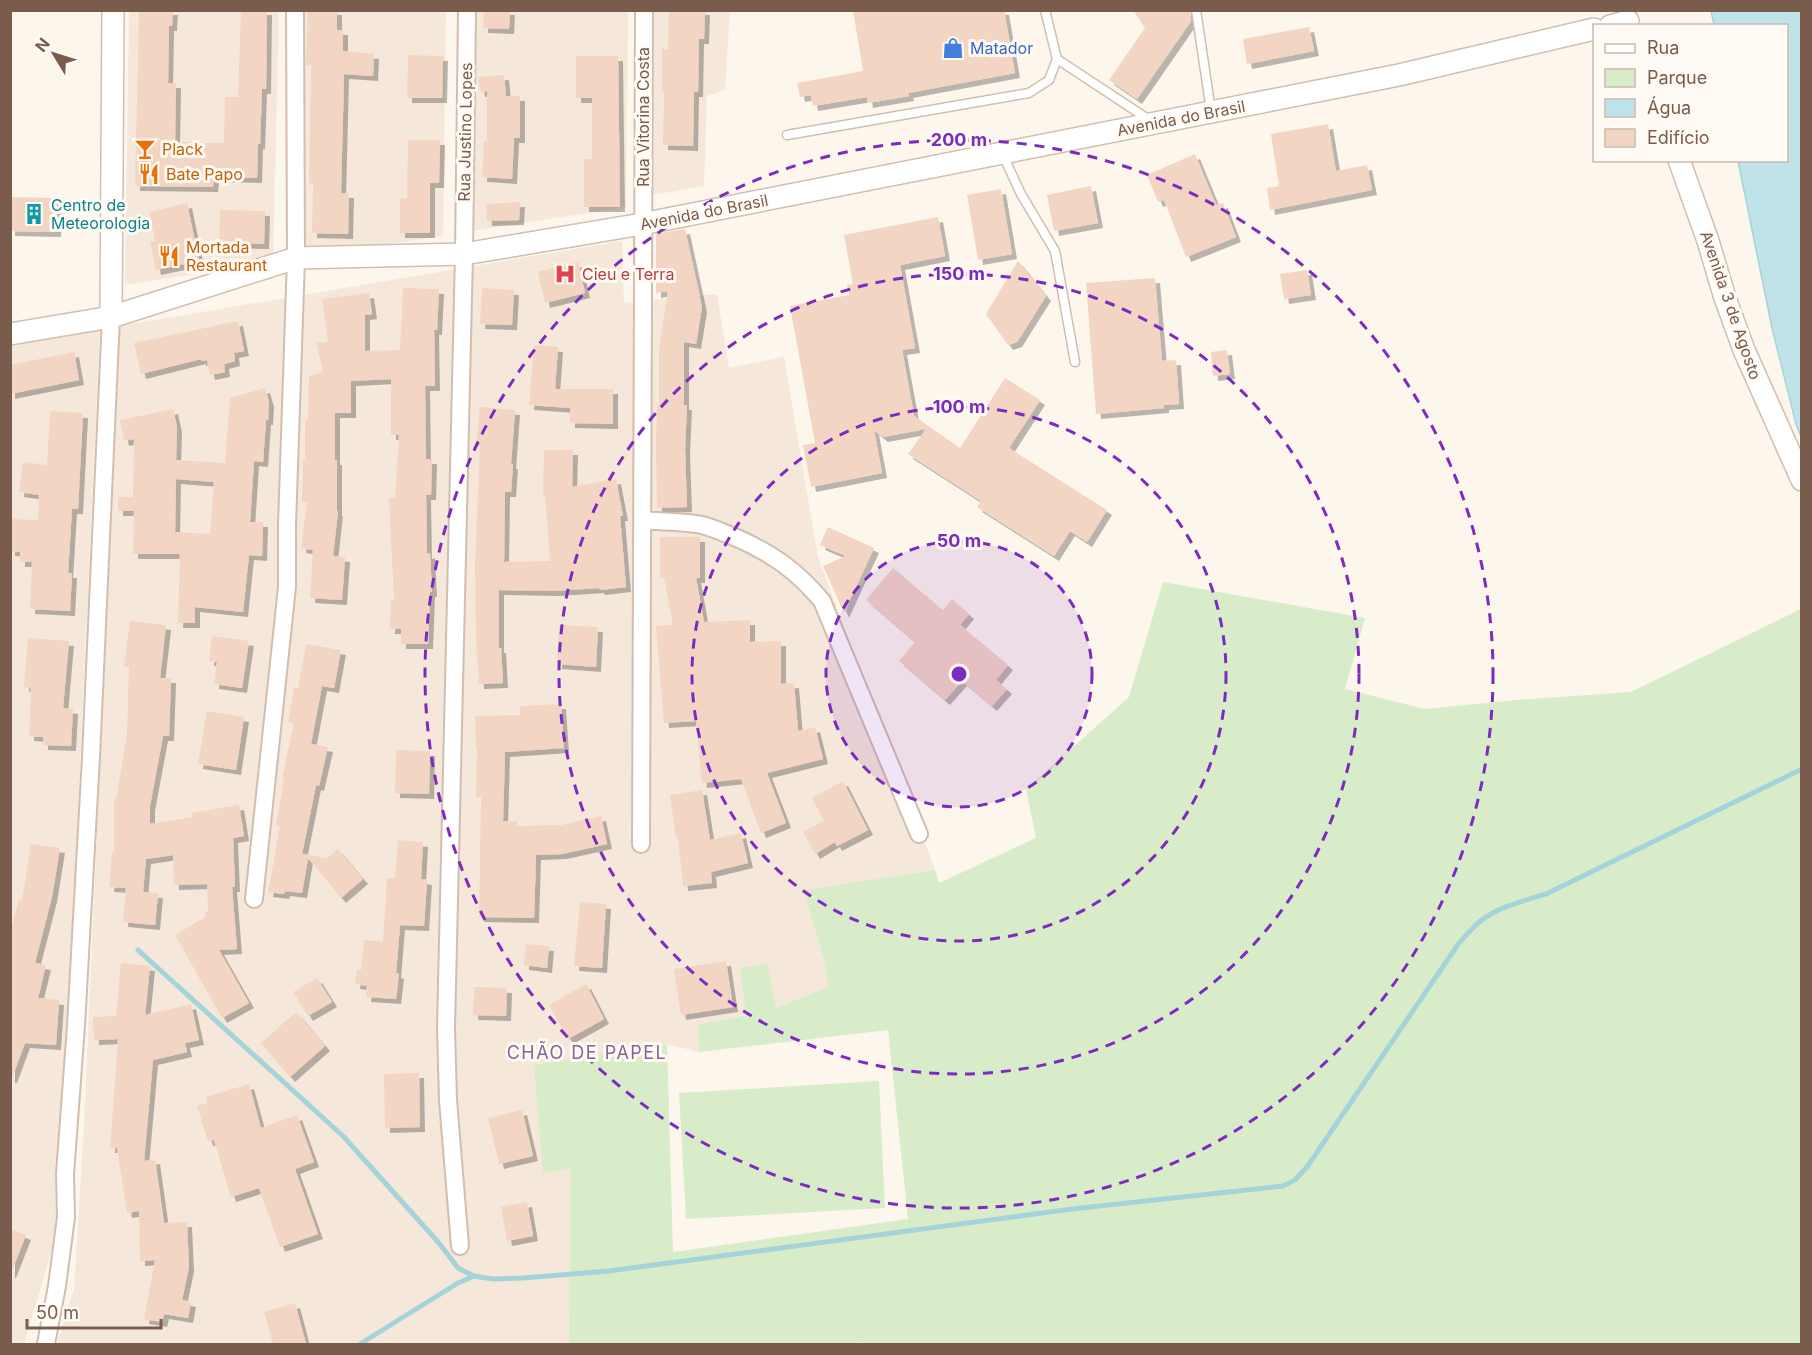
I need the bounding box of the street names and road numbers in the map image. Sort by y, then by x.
street label: Rua Vitorina Costa [633,47,653,187]
street label: Rua Justino Lopes [454,62,476,202]
street label: Avenida do Brasil [1115,96,1247,140]
street label: Avenida do Brasil [638,190,770,234]
street label: Avenida 3 de Agosto [1696,228,1766,382]

